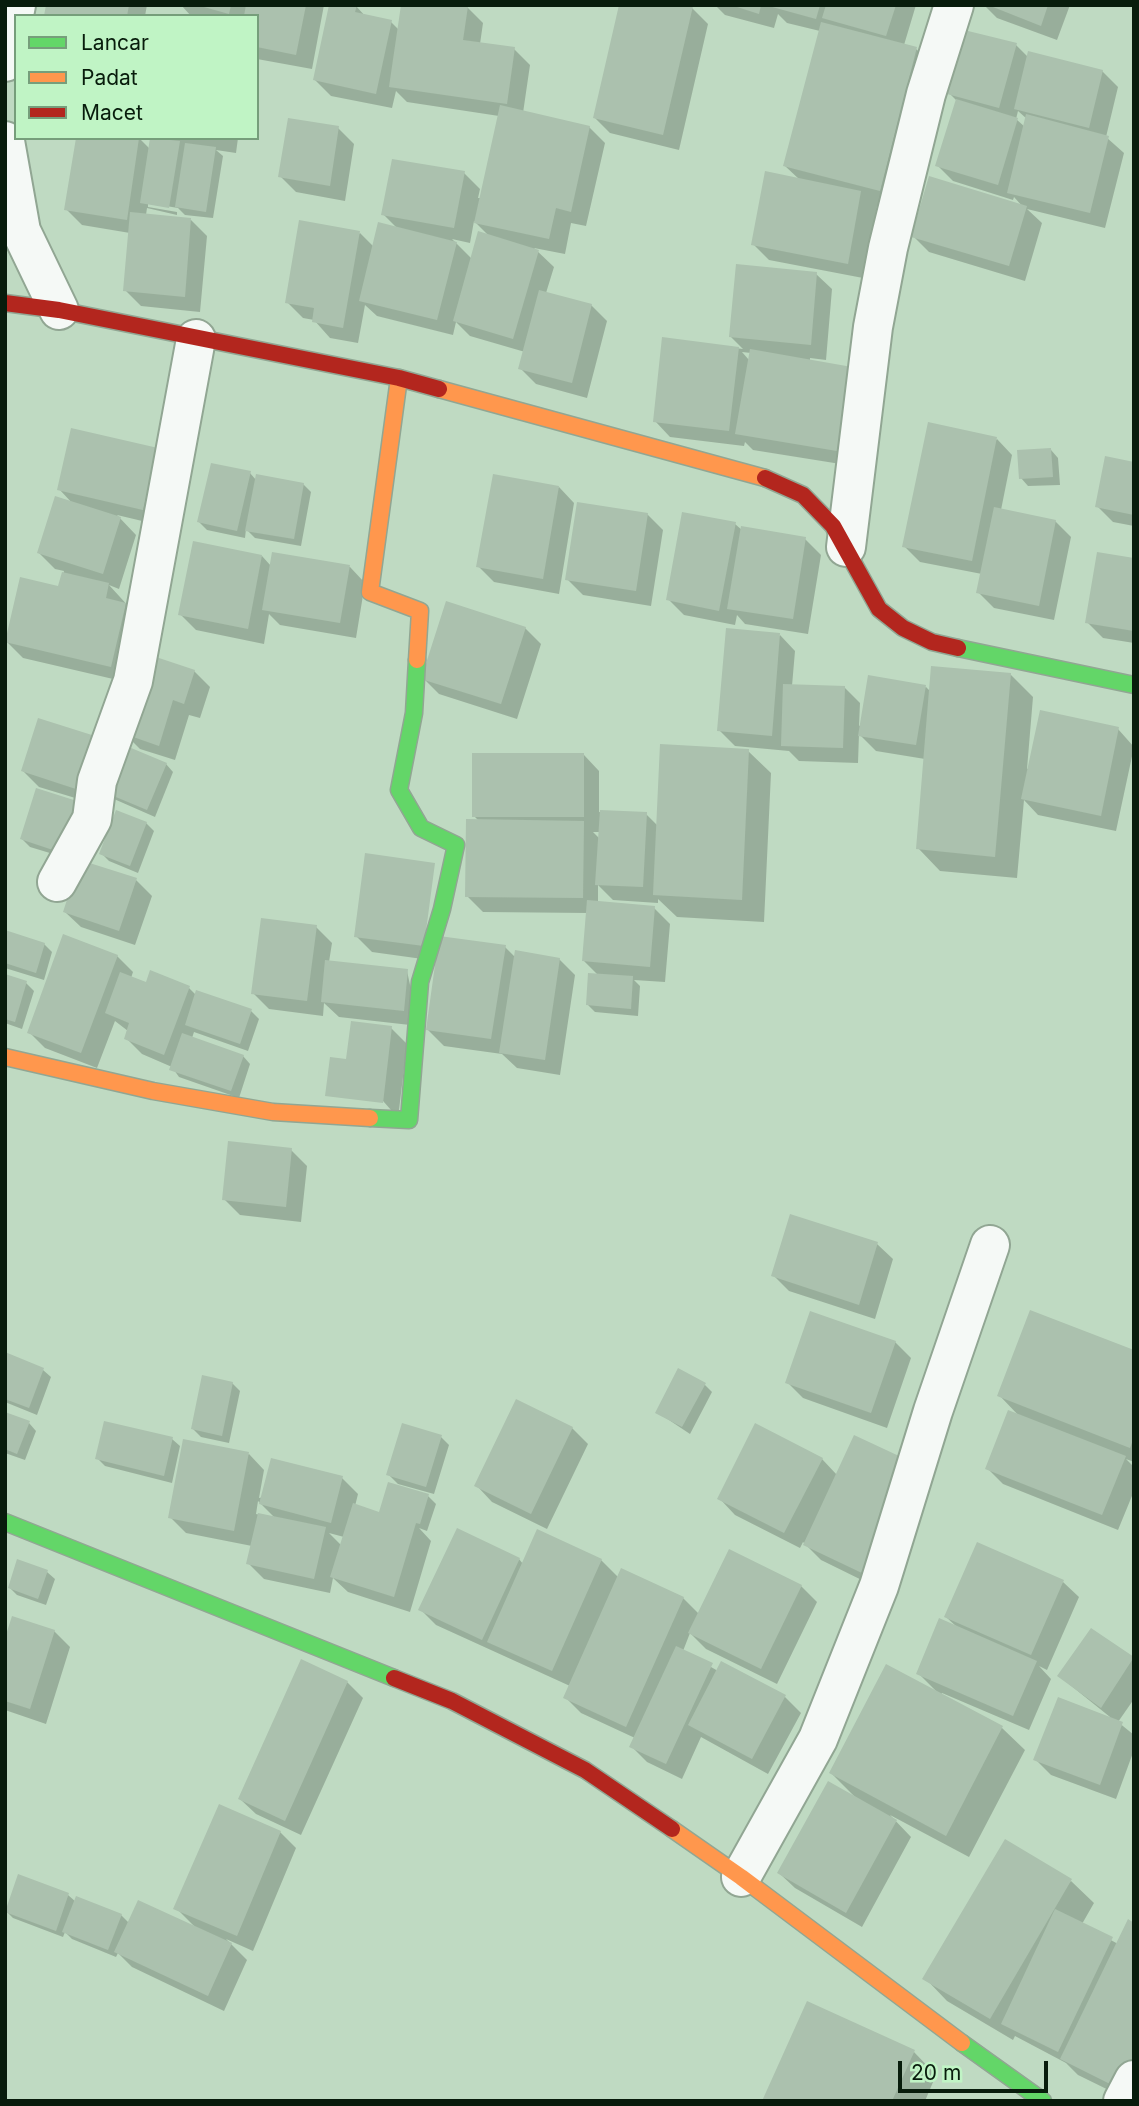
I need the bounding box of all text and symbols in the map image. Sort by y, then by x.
legend [14,14,259,140]
text: Lancar [81,30,149,55]
text: Padat [81,65,138,90]
text: Macet [81,100,143,125]
scale bar [901,2046,1052,2090]
text: 20 m [911,2060,961,2085]

